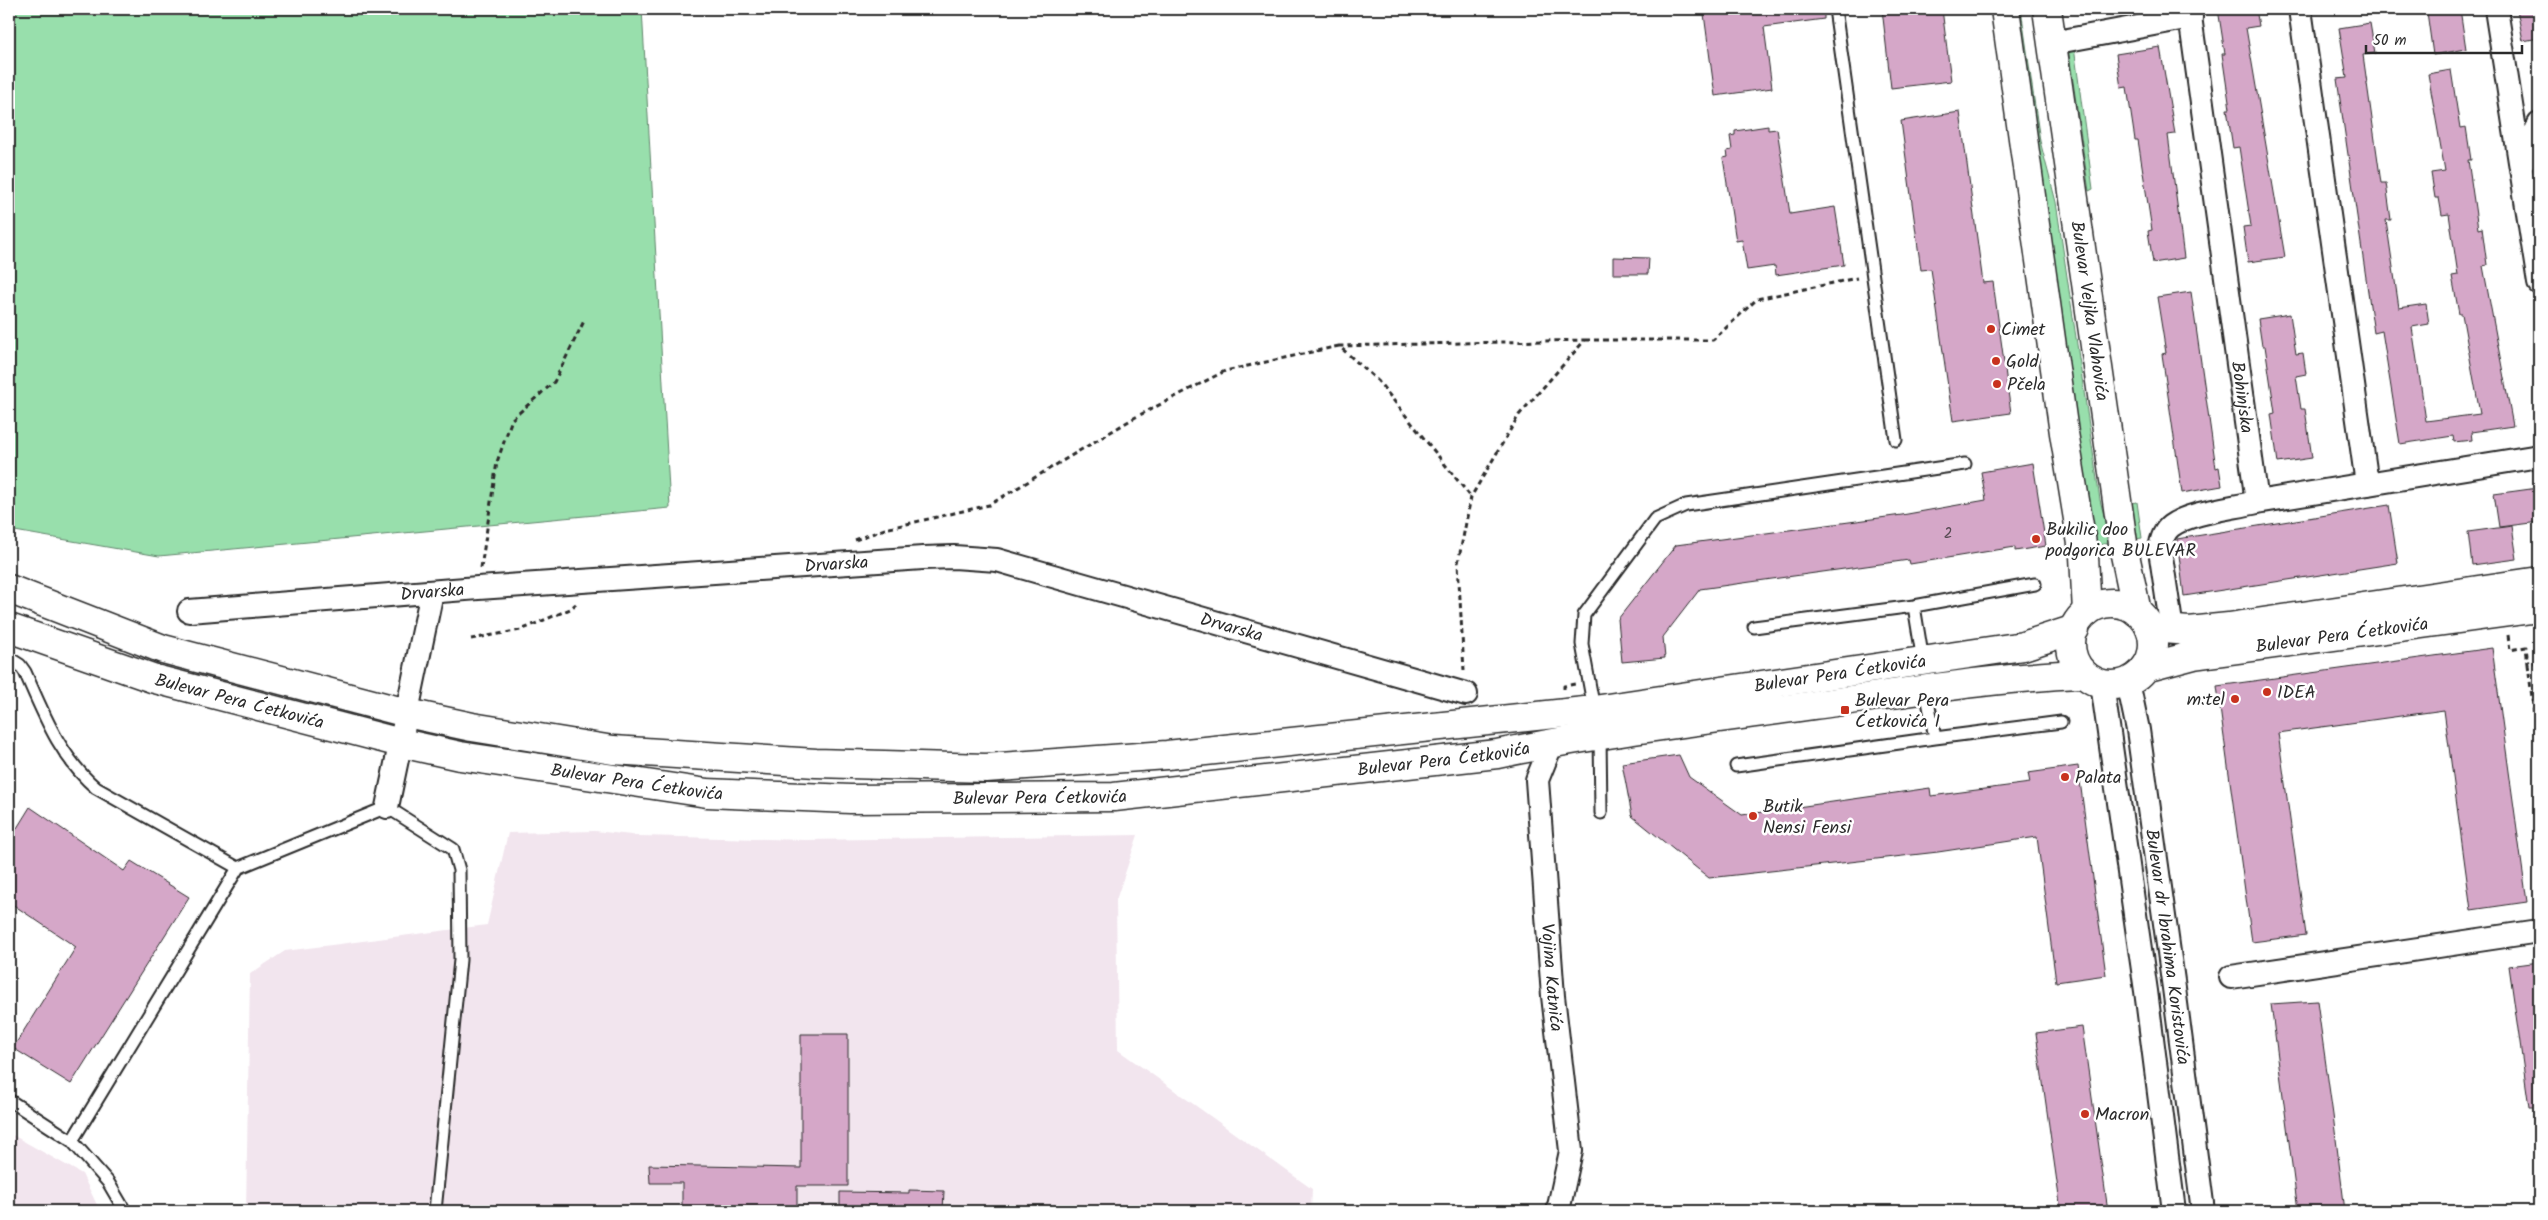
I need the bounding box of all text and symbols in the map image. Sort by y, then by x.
scale bar [2366,22,2522,54]
text: 50 m [2373,29,2407,53]
street label: Bulevar Veljka Vlahovića [2061,219,2116,403]
place label: Cimet [2001,316,2046,345]
marker: Cimet [1985,323,1997,335]
place label: Gold [2006,348,2040,377]
marker: Gold [1990,355,2002,367]
street label: Bohinjska [2222,360,2260,435]
place label: Pčela [2007,371,2046,400]
marker: Pčela [1991,378,2003,390]
place label: Bukilic doo podgorica BULEVAR [2045,516,2196,566]
house number: 2 [1944,522,1952,546]
marker: Bukilic doo podgorica BULEVAR [2030,533,2042,545]
street label: Drvarska [803,549,869,582]
street label: Drvarska [399,576,466,610]
street label: Drvarska [1196,606,1266,651]
street label: Bulevar Pera Ćetkovića [2254,610,2430,662]
street label: Bulevar Pera Ćetkovića [1752,648,1928,702]
street label: Bulevar Pera Ćetkovića [151,667,327,738]
place label: IDEA [2277,679,2316,708]
place label: m:tel [2187,686,2226,715]
marker: IDEA [2261,686,2273,698]
place label: Bulevar Pera Ćetkovića I [1855,687,1949,737]
marker: m:tel [2229,693,2241,705]
marker: Bulevar Pera Ćetkovića I [1839,704,1851,716]
street label: Bulevar Pera Ćetkovića [1356,735,1533,786]
street label: Bulevar Pera Ćetkovića [548,757,723,810]
place label: Palata [2075,764,2121,793]
marker: Palata [2059,771,2071,783]
street label: Bulevar Pera Ćetkovića [953,783,1129,814]
place label: Butik Nensi Fensi [1763,793,1852,843]
marker: Butik Nensi Fensi [1747,810,1759,822]
street label: Bulevar dr Ibrahima Koristovića [2136,827,2197,1067]
street label: Vojina Katnića [1532,923,1570,1033]
place label: Macron [2095,1101,2149,1130]
marker: Macron [2079,1108,2091,1120]

